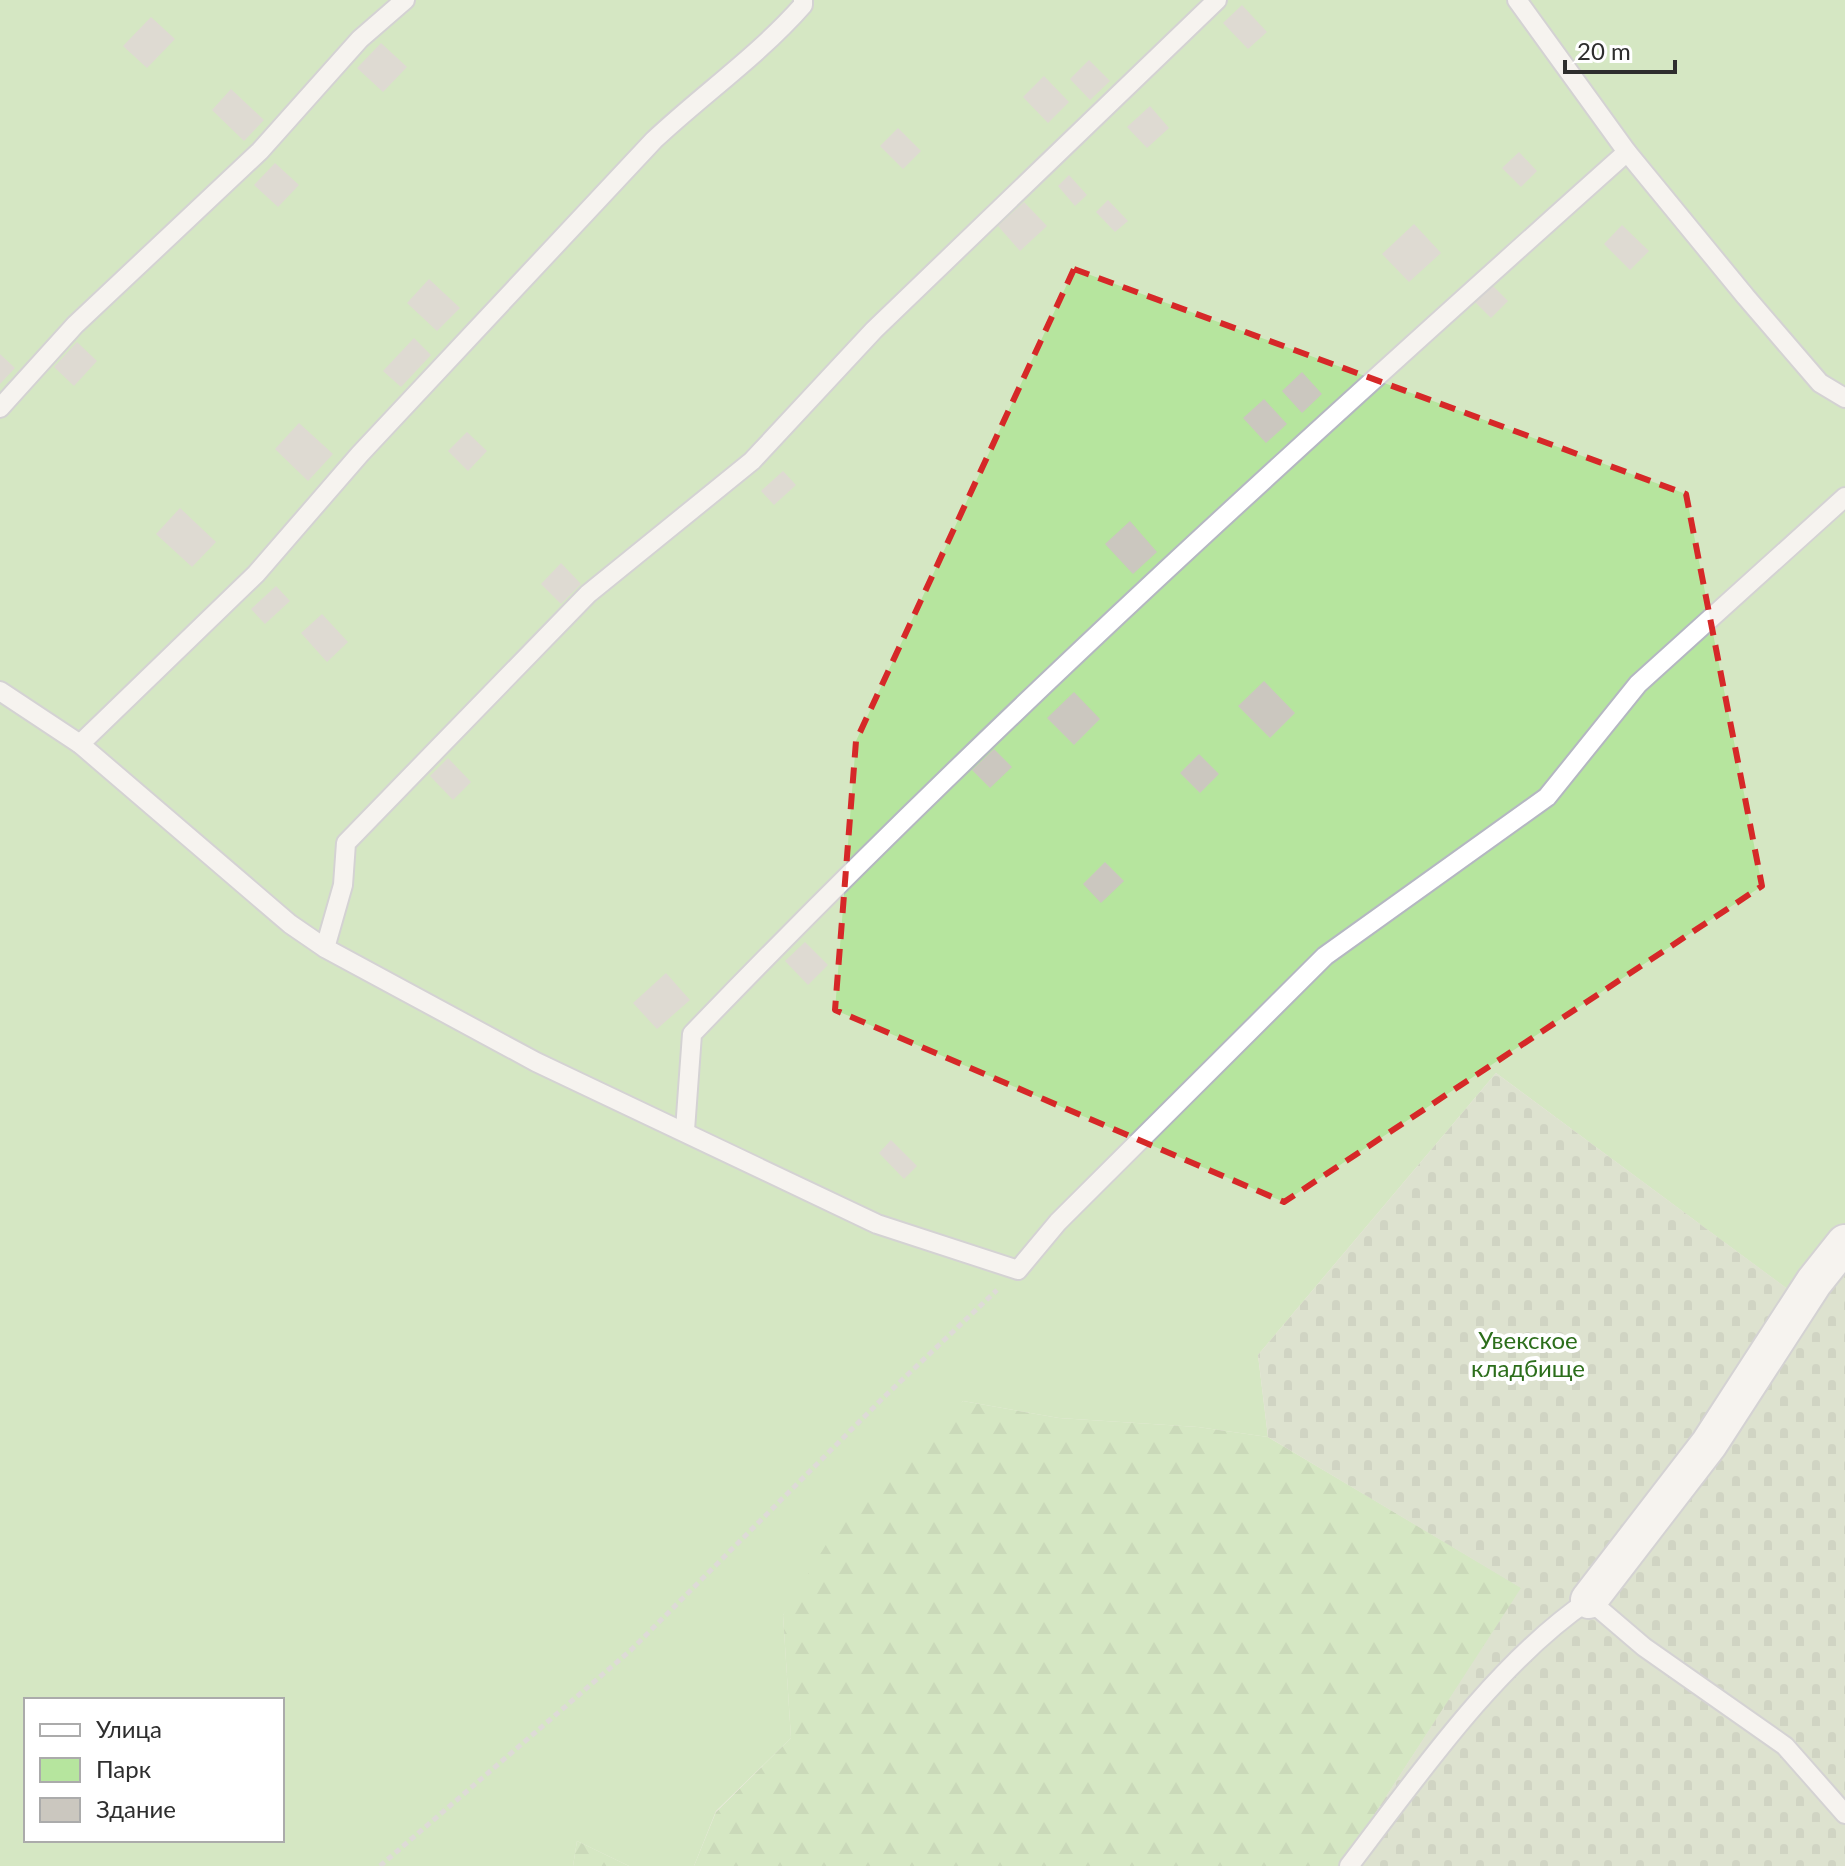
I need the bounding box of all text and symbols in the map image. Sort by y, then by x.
scale bar [1565,24,1675,74]
text: 20 m [1577,36,1631,65]
park label: Увекское кладбище [1471,1325,1585,1382]
legend [24,1698,284,1842]
text: Улица [96,1714,162,1743]
text: Парк [96,1754,152,1783]
text: Здание [96,1794,176,1823]

